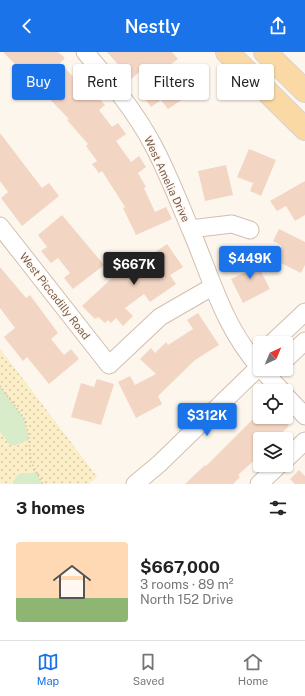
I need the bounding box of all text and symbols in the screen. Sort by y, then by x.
icon: back [16,15,38,37]
icon: share [267,15,289,37]
text: Nestly [125,16,180,37]
chip: Buy [12,64,65,100]
chip: Rent [73,64,131,100]
chip: Filters [139,64,209,100]
chip: New [217,64,274,100]
street label: West Amelia Drive [142,134,192,224]
pin: $449K [222,246,278,280]
street label: West Piccadilly Road [17,250,93,342]
text: $449K [228,251,272,266]
pin: $667K [106,252,162,286]
text: $667K [112,257,156,272]
north arrow [253,336,293,376]
map controls [253,336,293,472]
button: locate [253,384,293,424]
pin: $312K [179,403,235,437]
text: $312K [187,408,227,423]
button: layers [253,432,293,472]
icon: filters [267,497,289,519]
text: 3 homes [16,498,85,518]
text: $667,000 [140,557,220,577]
icon: home [48,558,96,606]
text: 3 rooms · 89 m² [140,577,234,592]
text: North 152 Drive [140,592,233,607]
tab: Map [37,651,59,687]
tab: Saved [133,651,164,687]
tab: Home [238,651,268,687]

